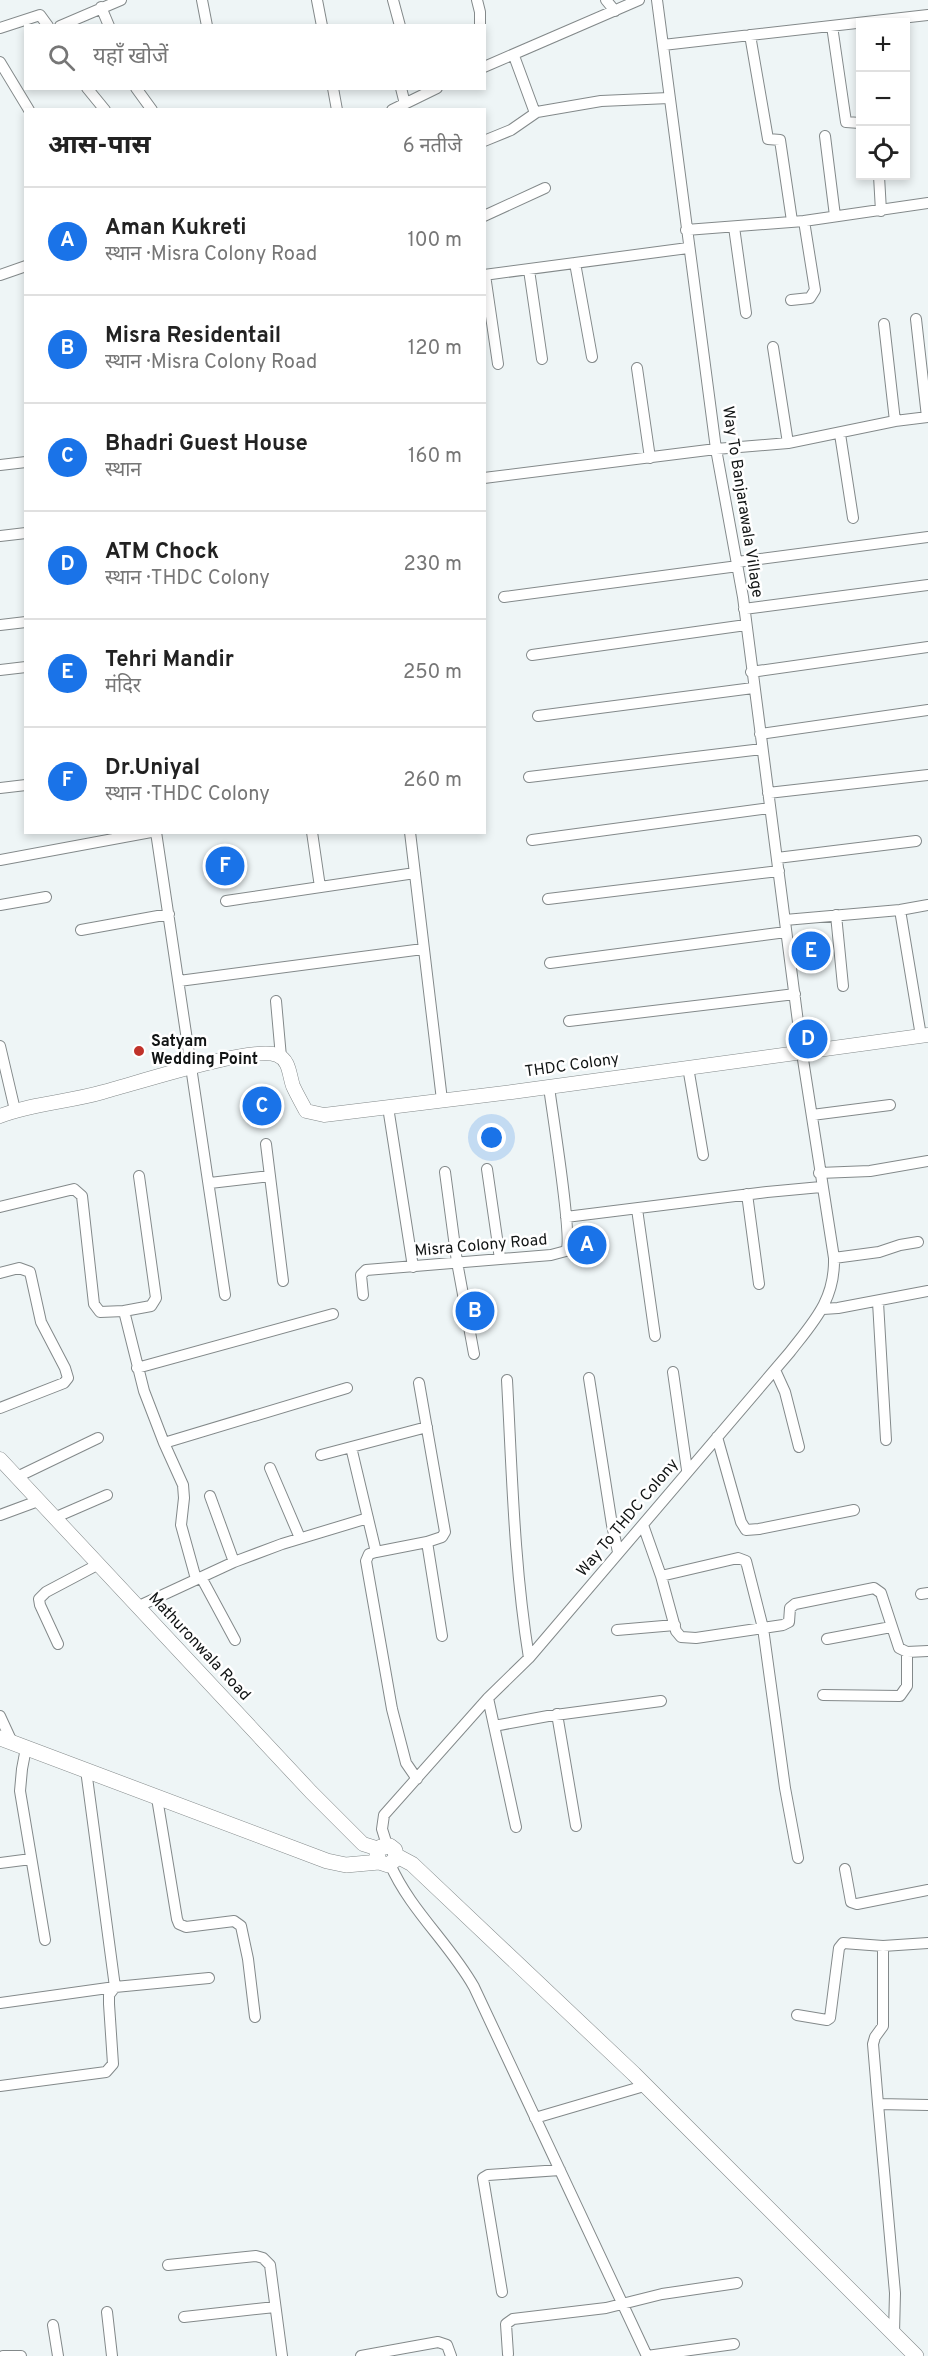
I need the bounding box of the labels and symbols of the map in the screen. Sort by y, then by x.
street label: Way To Banjarawala Village [717,405,767,599]
pin: F [206,844,244,888]
pin: E [792,928,830,974]
pin: D [788,1016,828,1062]
place label: Satyam Wedding Point [151,1032,258,1070]
marker: Satyam Wedding Point [132,1044,146,1058]
street label: THDC Colony [523,1049,621,1083]
pin: C [242,1084,282,1128]
your location [477,1123,506,1152]
pin: A [568,1222,606,1268]
street label: Misra Colony Road [414,1230,548,1262]
pin: B [456,1288,494,1334]
street label: Way To THDC Colony [573,1455,683,1581]
street label: Mathuronwala Road [144,1589,254,1705]

